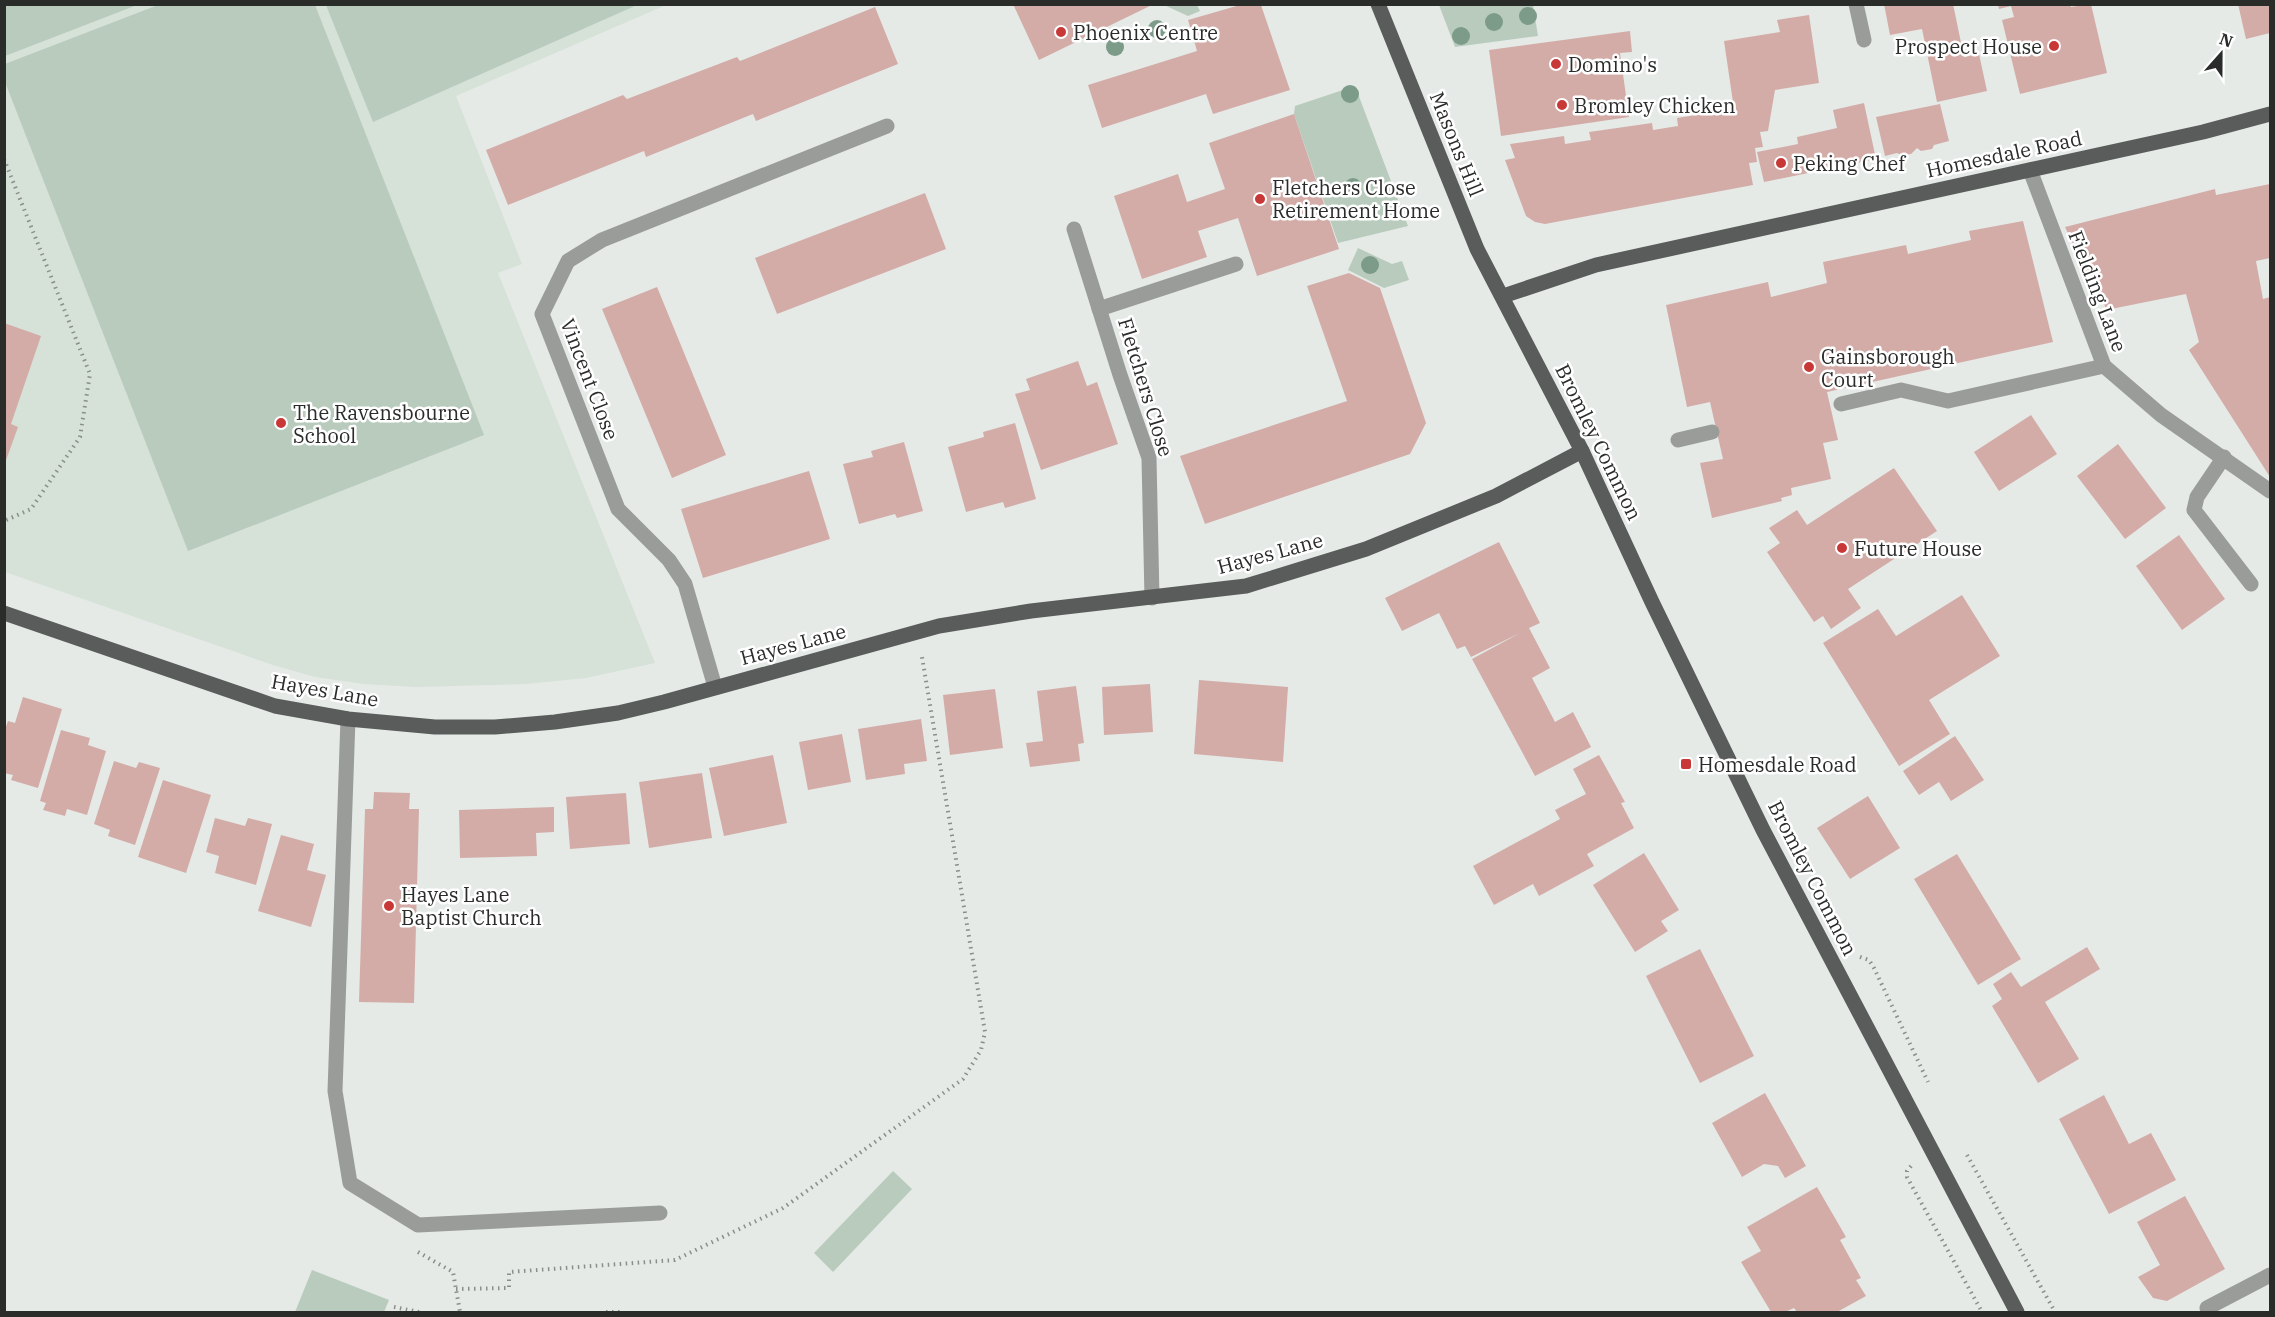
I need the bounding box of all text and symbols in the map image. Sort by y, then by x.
place label: Phoenix Centre [1073,19,1218,46]
north arrow [2191,24,2251,84]
marker: Phoenix Centre [1054,25,1068,39]
text: N [2217,28,2236,52]
place label: Prospect House [1895,33,2042,60]
marker: Prospect House [2047,39,2061,53]
place label: Domino's [1568,51,1657,78]
marker: Domino's [1549,57,1563,71]
street label: Masons Hill [1424,88,1490,200]
place label: Bromley Chicken [1574,92,1736,119]
marker: Bromley Chicken [1555,98,1569,112]
street label: Homesdale Road [1924,124,2084,184]
place label: Peking Chef [1793,150,1906,177]
marker: Peking Chef [1774,156,1788,170]
place label: Fletchers Close Retirement Home [1272,174,1440,224]
marker: Fletchers Close Retirement Home [1253,192,1267,206]
street label: Fielding Lane [2062,226,2134,356]
street label: Vincent Close [554,314,626,444]
street label: Fletchers Close [1112,314,1180,460]
place label: Gainsborough Court [1821,343,1955,393]
street label: Bromley Common [1549,359,1649,525]
marker: Gainsborough Court [1802,360,1816,374]
place label: The Ravensbourne School [293,399,470,449]
marker: The Ravensbourne School [274,416,288,430]
street label: Hayes Lane [1214,526,1326,580]
place label: Future House [1854,535,1982,562]
marker: Future House [1835,541,1849,555]
street label: Hayes Lane [737,617,849,671]
street label: Hayes Lane [269,667,381,713]
place label: Homesdale Road [1698,751,1857,778]
marker: Homesdale Road [1679,757,1693,771]
street label: Bromley Common [1762,796,1864,960]
place label: Hayes Lane Baptist Church [401,881,542,931]
marker: Hayes Lane Baptist Church [382,899,396,913]

